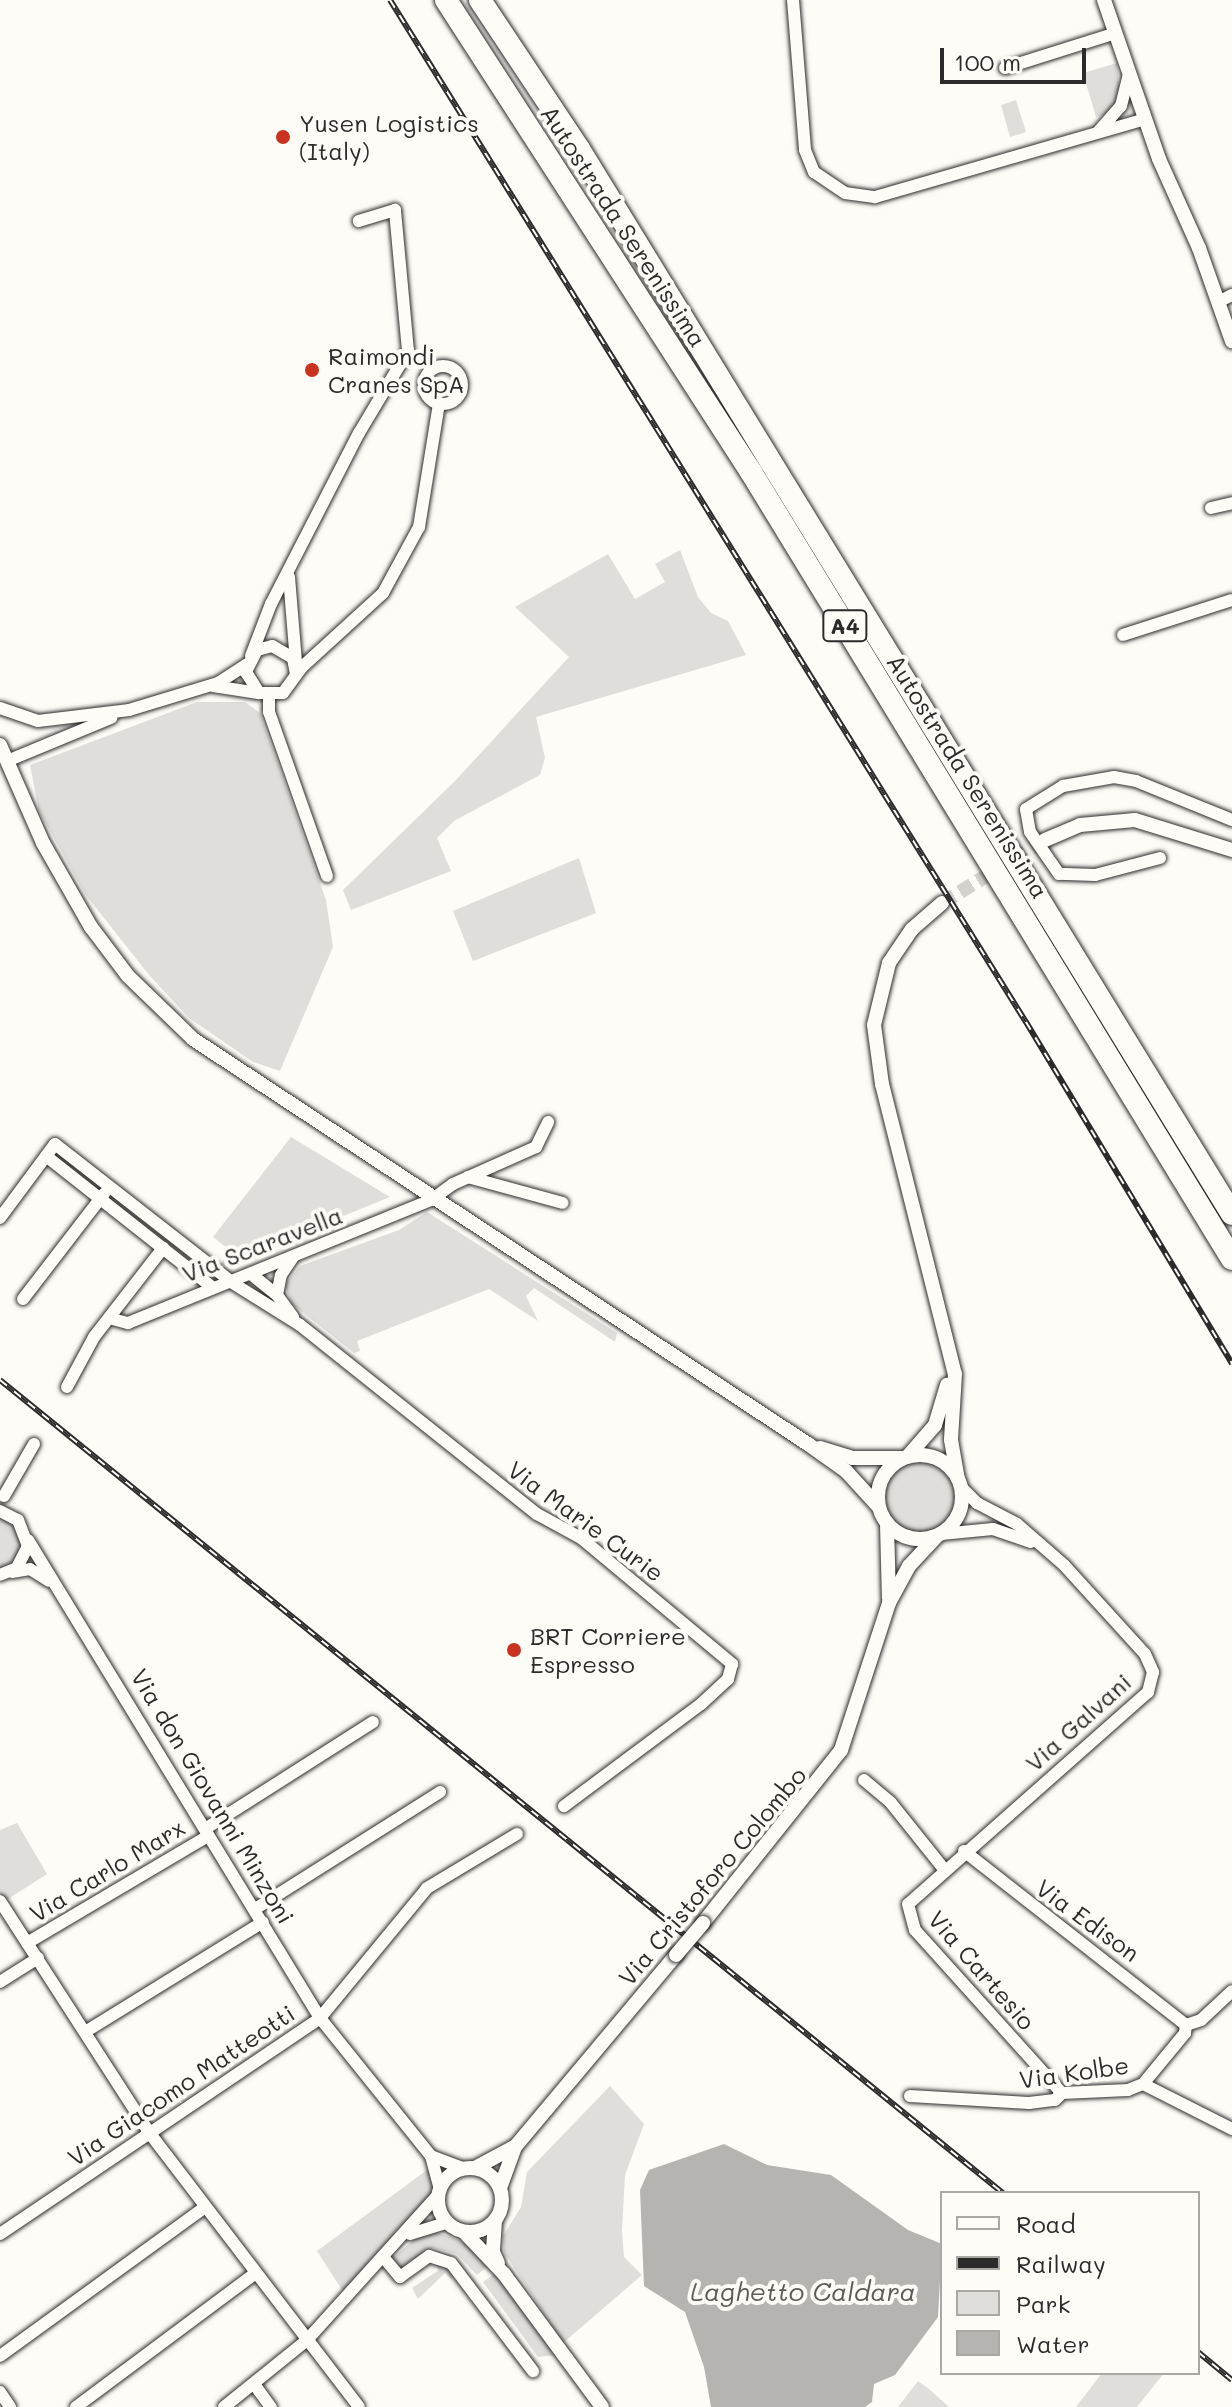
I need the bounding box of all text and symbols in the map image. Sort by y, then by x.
scale bar [944,32,1090,82]
text: 100 m [954,46,1021,77]
street label: Autostrada Serenissima [535,100,713,352]
place label: Yusen Logistics (Italy) [299,109,479,165]
marker: Yusen Logistics (Italy) [274,128,292,146]
place label: Raimondi Cranes SpA [328,342,465,398]
marker: Raimondi Cranes SpA [303,361,321,379]
road number: A4 [821,608,869,644]
street label: Autostrada Serenissima [881,649,1055,903]
street label: Via Scaravella [178,1200,346,1288]
street label: Via Marie Curie [502,1455,670,1587]
place label: BRT Corriere Espresso [530,1622,686,1678]
marker: BRT Corriere Espresso [505,1641,523,1659]
street label: Via don Giovanni Minzoni [125,1663,301,1929]
street label: Via Galvani [1019,1667,1137,1777]
street label: Via Cristoforo Colombo [612,1761,812,1991]
street label: Via Carlo Marx [24,1812,190,1928]
street label: Via Edison [1031,1873,1145,1967]
street label: Via Cartesio [923,1905,1041,2035]
street label: Via Giacomo Matteotti [62,1998,300,2172]
street label: Via Kolbe [1017,2050,1131,2094]
legend [940,2191,1200,2375]
text: Road [1016,2208,1076,2239]
text: Railway [1016,2248,1106,2279]
water label: Laghetto Caldara [690,2276,916,2308]
text: Park [1016,2288,1070,2319]
text: Water [1016,2328,1090,2359]

